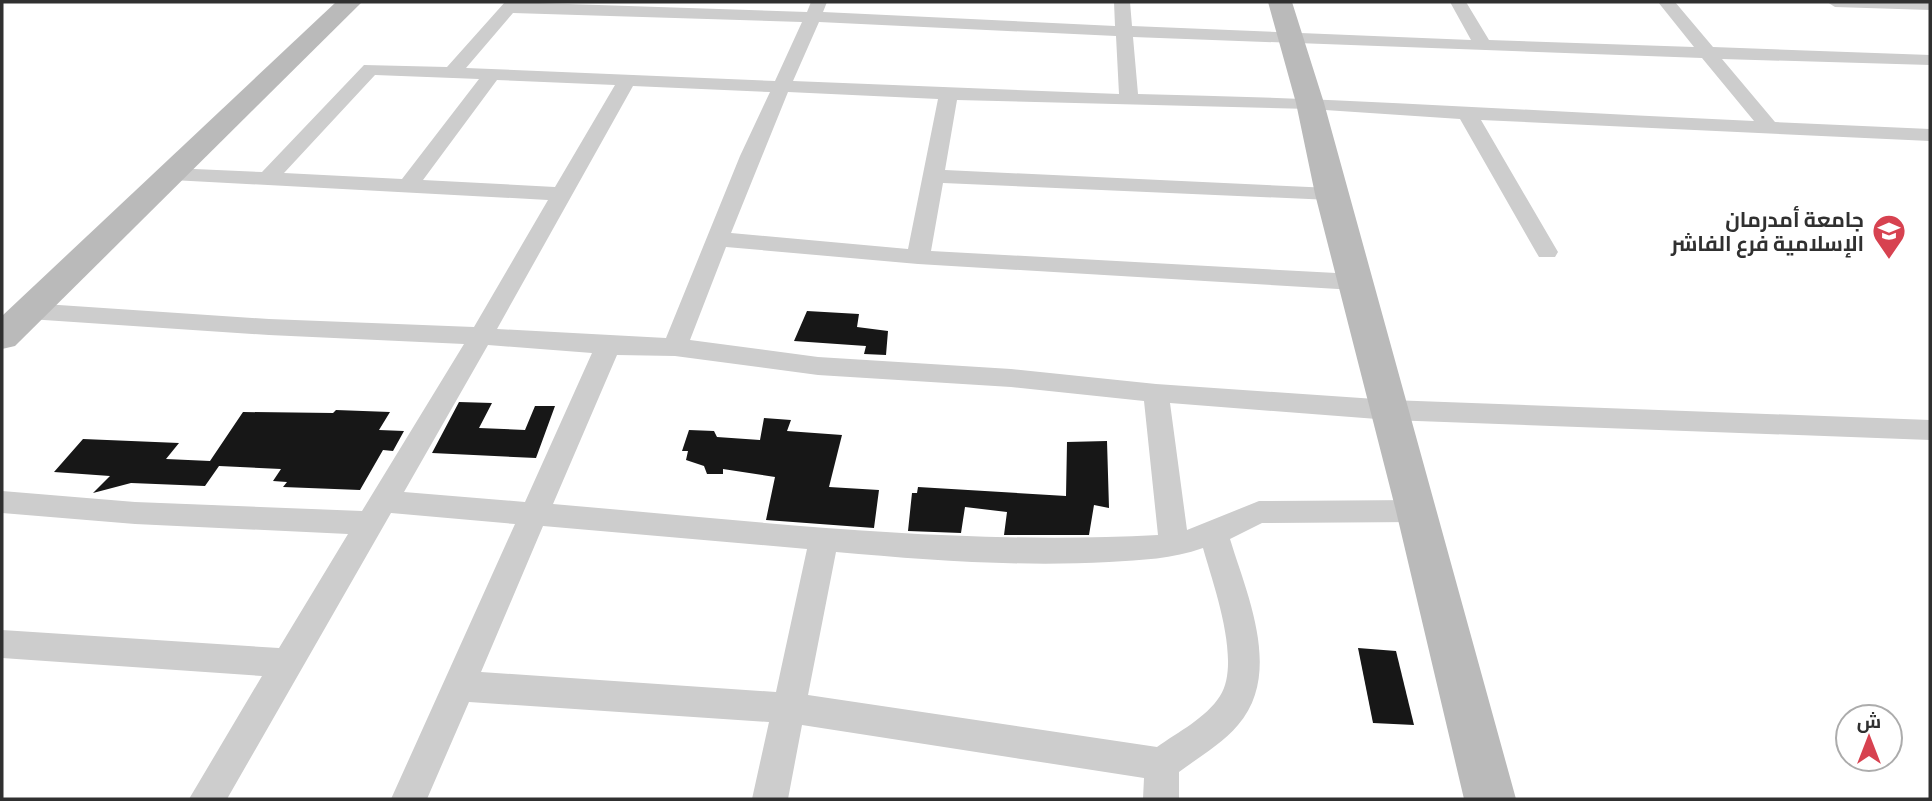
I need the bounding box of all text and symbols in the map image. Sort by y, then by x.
place label: جامعة أمدرمان الإسلامية فرع الفاشر [1670,206,1864,258]
school or university icon: جامعة أمدرمان الإسلامية فرع الفاشر [1870,212,1908,261]
north arrow [1834,703,1904,773]
text: ش [1857,709,1881,733]

